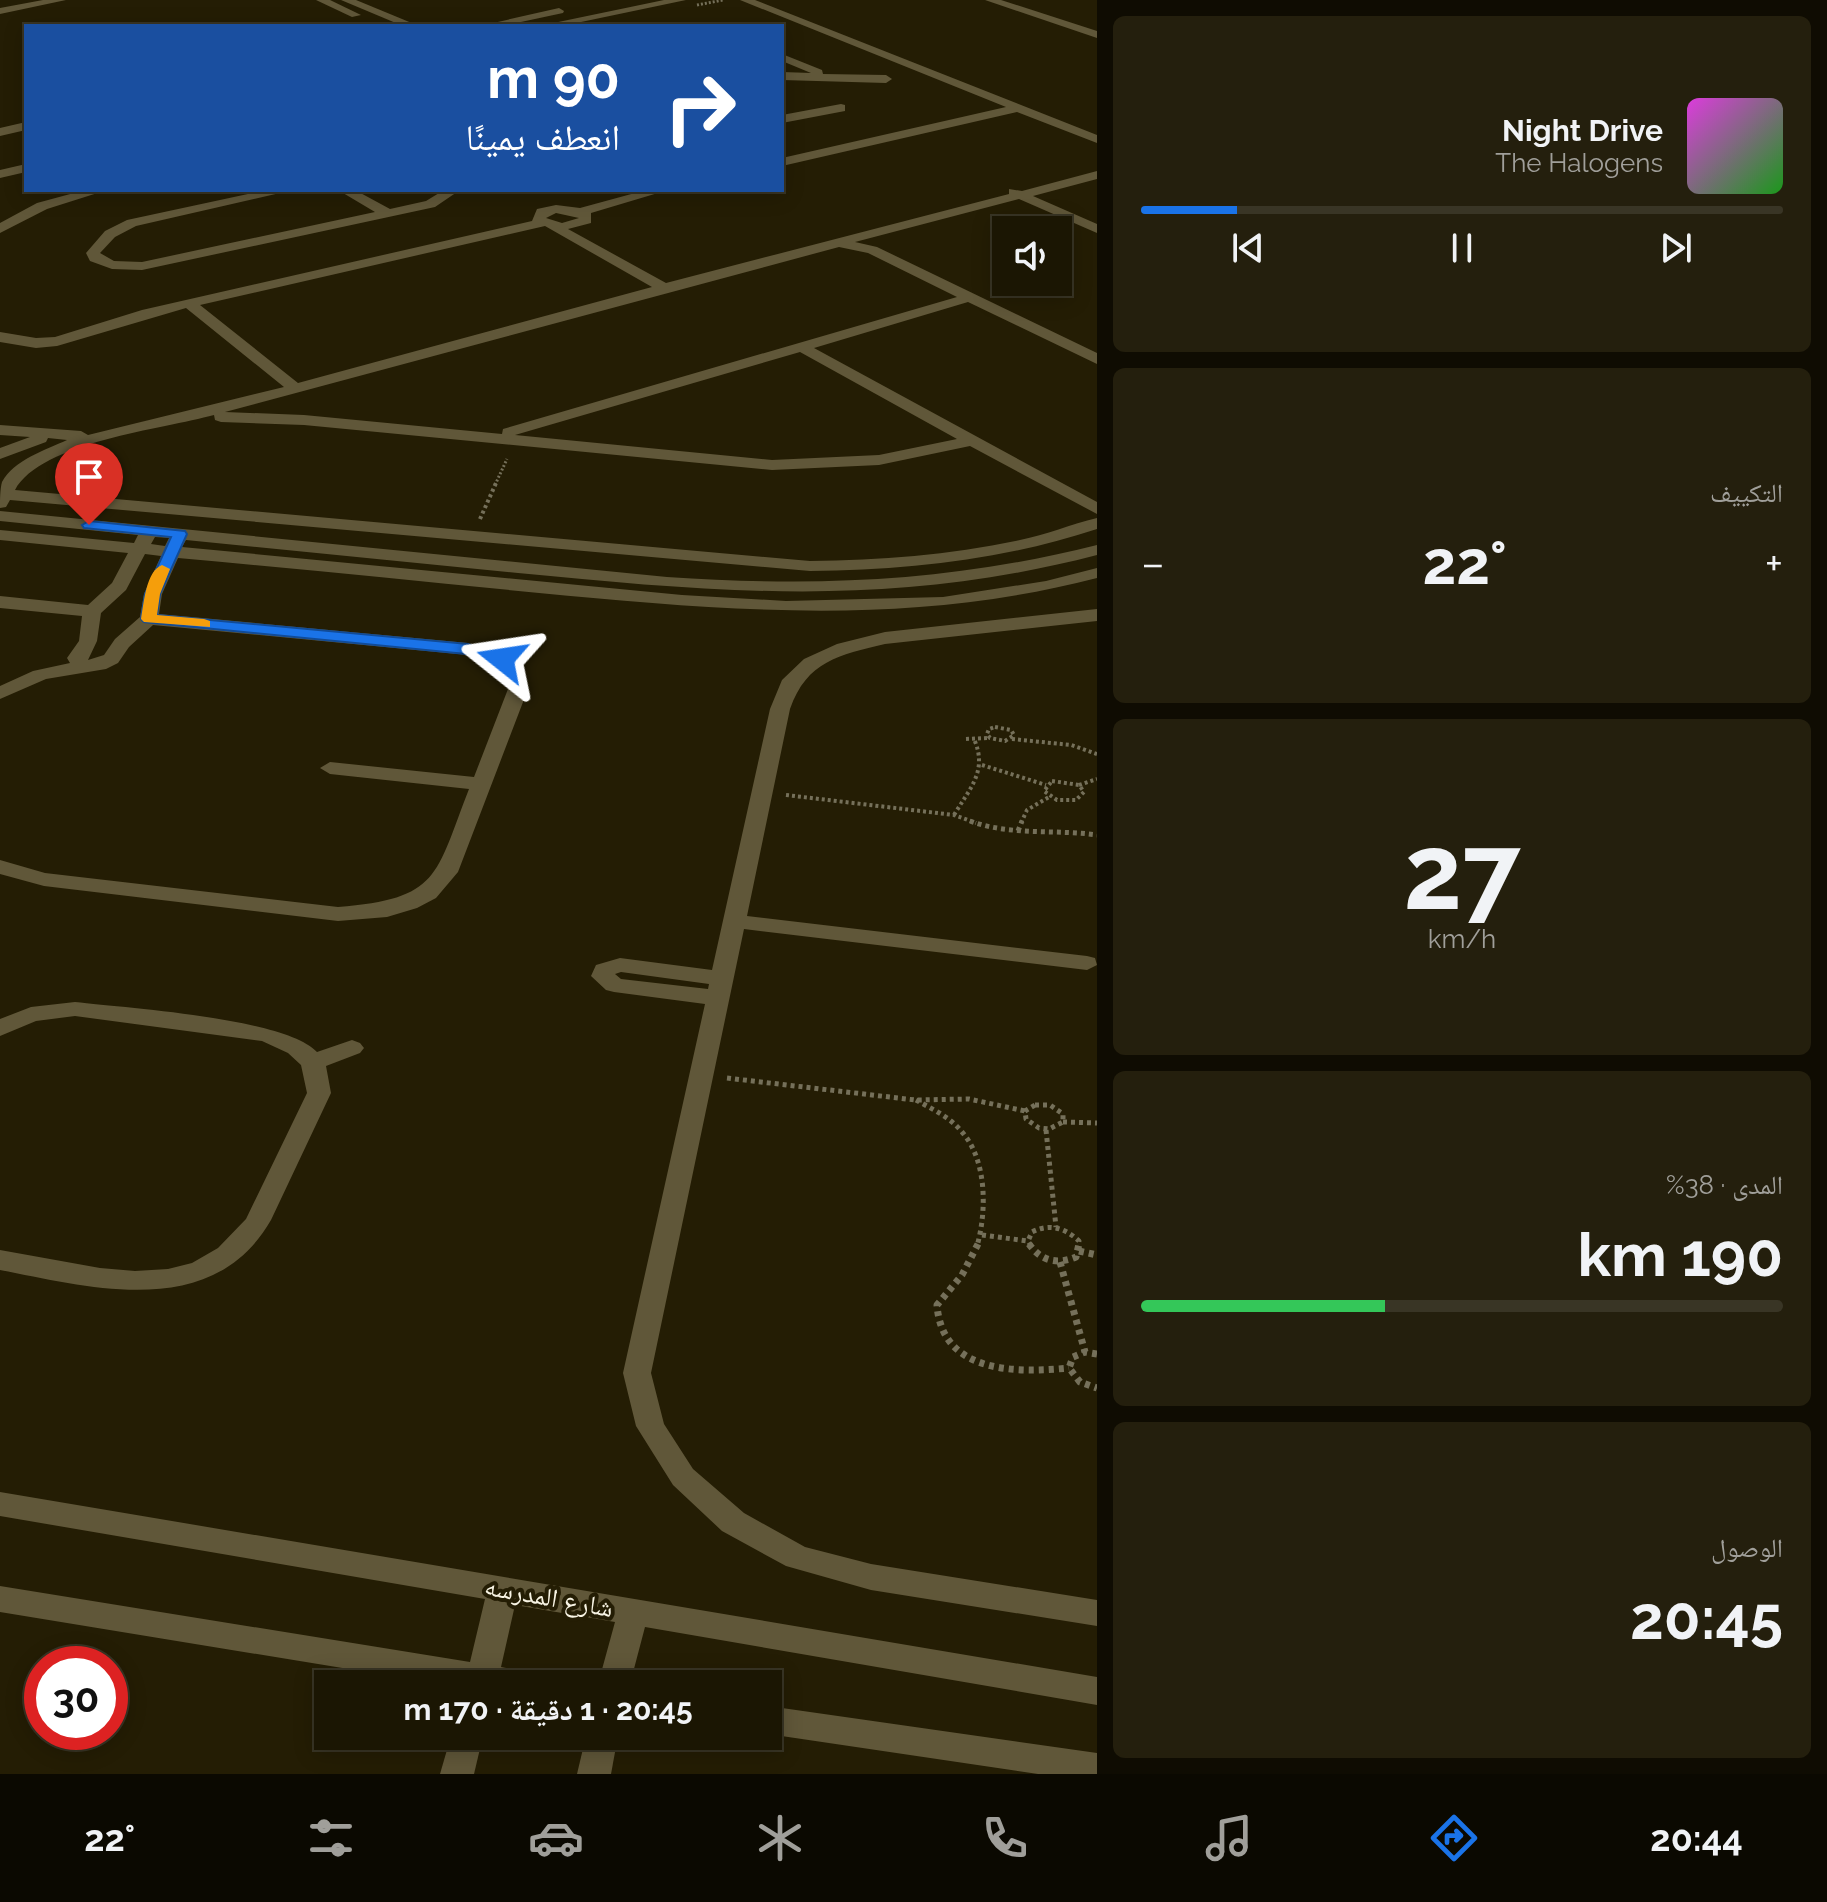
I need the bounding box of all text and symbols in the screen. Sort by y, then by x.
text: 90 m [487,45,620,111]
icon: right [648,56,752,160]
text: Night Drive [1502,113,1663,148]
text: انعطف يمينًا [466,116,620,158]
text: The Halogens [1495,148,1663,178]
map controls [992,216,1072,296]
button: sound [992,216,1072,296]
icon: previous [1226,226,1270,270]
icon: pause [1440,226,1484,270]
icon: next [1654,226,1698,270]
pin [55,443,123,525]
icon: arrive [67,455,111,499]
text: التكييف [1710,478,1783,508]
text: 22° [1423,528,1507,598]
text: − [1141,538,1165,589]
text: + [1765,538,1783,589]
position arrow [460,617,544,701]
text: 27 [1404,811,1521,933]
text: km/h [1428,924,1496,954]
text: المدى · 38% [1666,1170,1783,1200]
text: 190 km [1577,1220,1783,1290]
text: الوصول [1711,1533,1783,1563]
street label: شارع المدرسه [482,1571,615,1624]
text: 20:45 [1630,1583,1783,1653]
speed limit sign: 30 [24,1646,128,1750]
text: 20:45 · 1 دقيقة · 170 m [403,1692,693,1727]
icon: filters [303,1810,359,1866]
icon: car [528,1810,584,1866]
icon: climate [752,1810,808,1866]
icon: phone [977,1810,1033,1866]
icon: music [1201,1810,1257,1866]
icon: directions [1426,1810,1482,1866]
text: 22° [84,1817,135,1859]
text: 20:44 [1650,1817,1743,1859]

